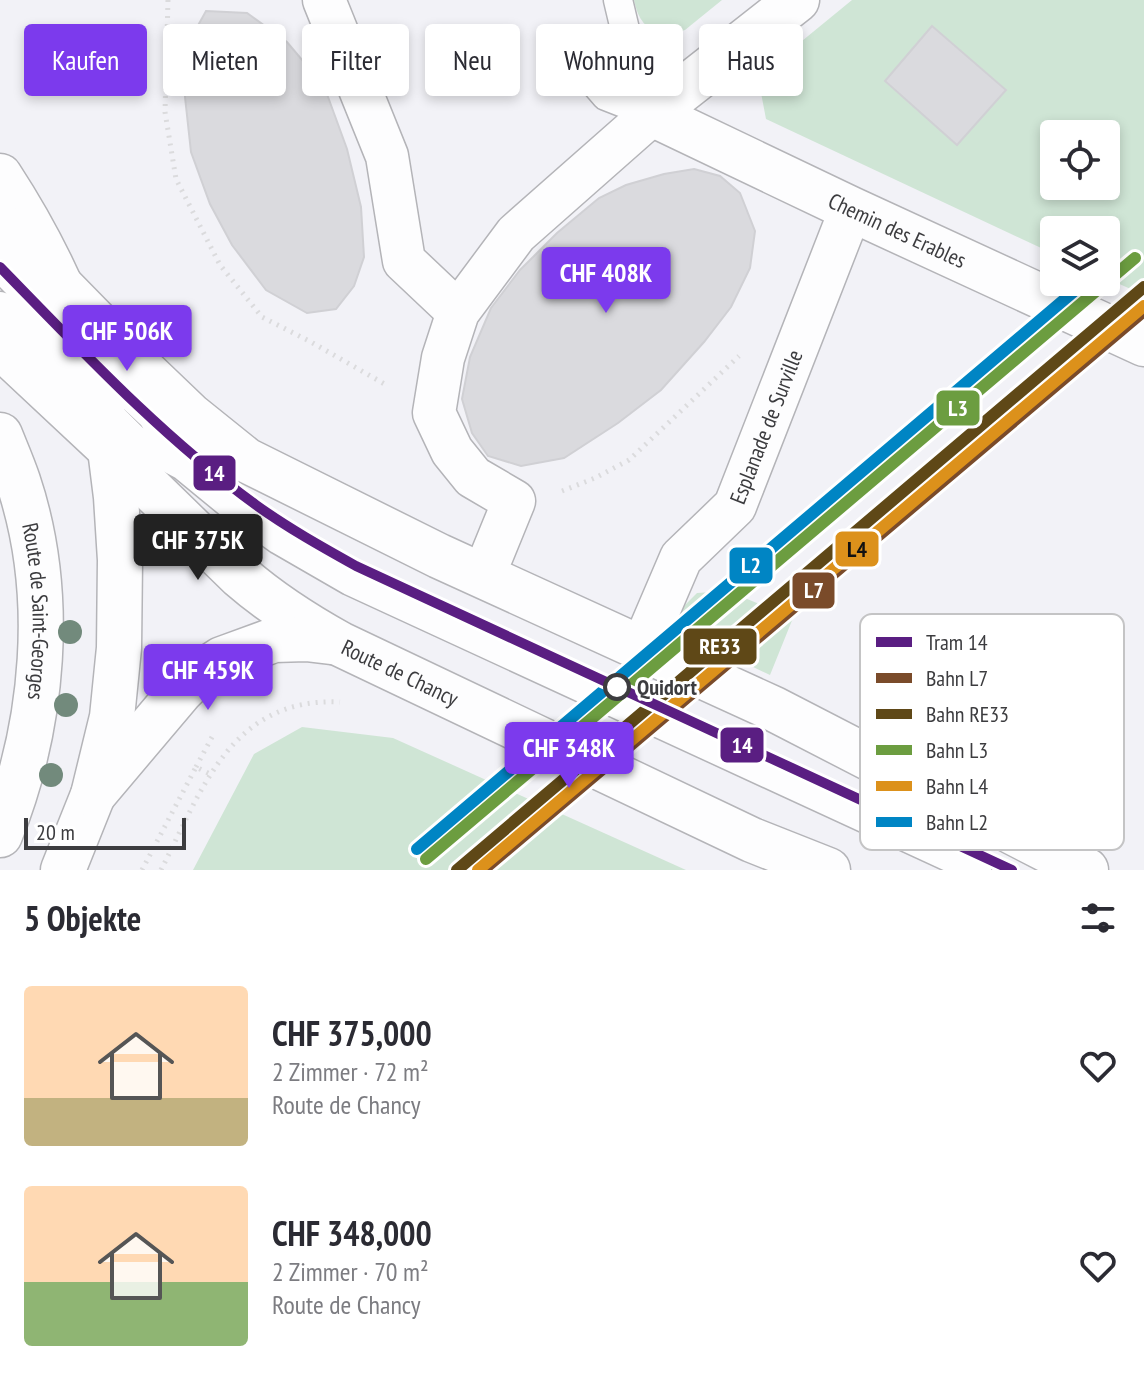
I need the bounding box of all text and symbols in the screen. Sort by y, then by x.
chip: Kaufen [24,24,147,96]
chip: Mieten [163,24,286,96]
chip: Filter [302,24,409,96]
chip: Neu [425,24,520,96]
chip: Wohnung [536,24,683,96]
chip: Haus [699,24,803,96]
map controls [1040,120,1120,296]
button: locate [1040,120,1120,200]
street label: Chemin des Erables [824,186,971,274]
button: layers [1040,216,1120,296]
pin: CHF 408K [523,247,689,315]
text: CHF 408K [560,256,652,289]
pin: CHF 506K [44,305,210,373]
text: CHF 506K [81,314,173,347]
street label: Esplanade de Surville [723,346,809,508]
line badge: L3 [935,389,981,427]
text: L3 [948,394,968,422]
line badge: 14 [192,454,237,492]
text: 14 [203,459,225,487]
pin: CHF 375K [115,514,281,582]
street label: Route de Saint-Georges [16,520,55,702]
text: CHF 375K [152,523,244,556]
line badge: L4 [834,530,880,568]
text: L4 [847,535,867,563]
line badge: L2 [728,546,774,585]
text: L2 [741,551,761,579]
line badge: L7 [791,571,836,610]
text: L7 [804,576,824,604]
legend [860,614,1124,850]
line badge: RE33 [682,627,758,666]
text: Tram 14 [926,628,988,656]
text: RE33 [699,632,741,660]
street label: Route de Chancy [337,633,463,713]
pin: CHF 459K [125,644,291,712]
text: CHF 459K [162,653,254,686]
text: Bahn L7 [926,664,988,692]
place label: Quidort [637,673,698,701]
marker: Quidort [604,674,630,700]
text: Bahn RE33 [926,700,1009,728]
pin: CHF 348K [486,722,652,790]
line badge: 14 [719,726,765,764]
text: CHF 348K [523,731,615,764]
text: 14 [731,731,753,759]
text: Bahn L3 [926,736,988,764]
text: Bahn L4 [926,772,988,800]
text: Bahn L2 [926,808,988,836]
scale bar [24,814,186,850]
text: 20 m [36,818,75,846]
text: 5 Objekte [24,896,141,940]
icon: filters [1076,896,1120,940]
text: CHF 375,000 [272,1011,432,1055]
icon: home [88,1018,184,1114]
icon: heart [1076,1044,1120,1088]
text: 2 Zimmer · 72 m² [272,1055,429,1088]
text: Route de Chancy [272,1088,421,1121]
text: CHF 348,000 [272,1211,432,1255]
icon: home [88,1218,184,1314]
icon: heart [1076,1244,1120,1288]
text: 2 Zimmer · 70 m² [272,1255,429,1288]
text: Route de Chancy [272,1288,421,1321]

